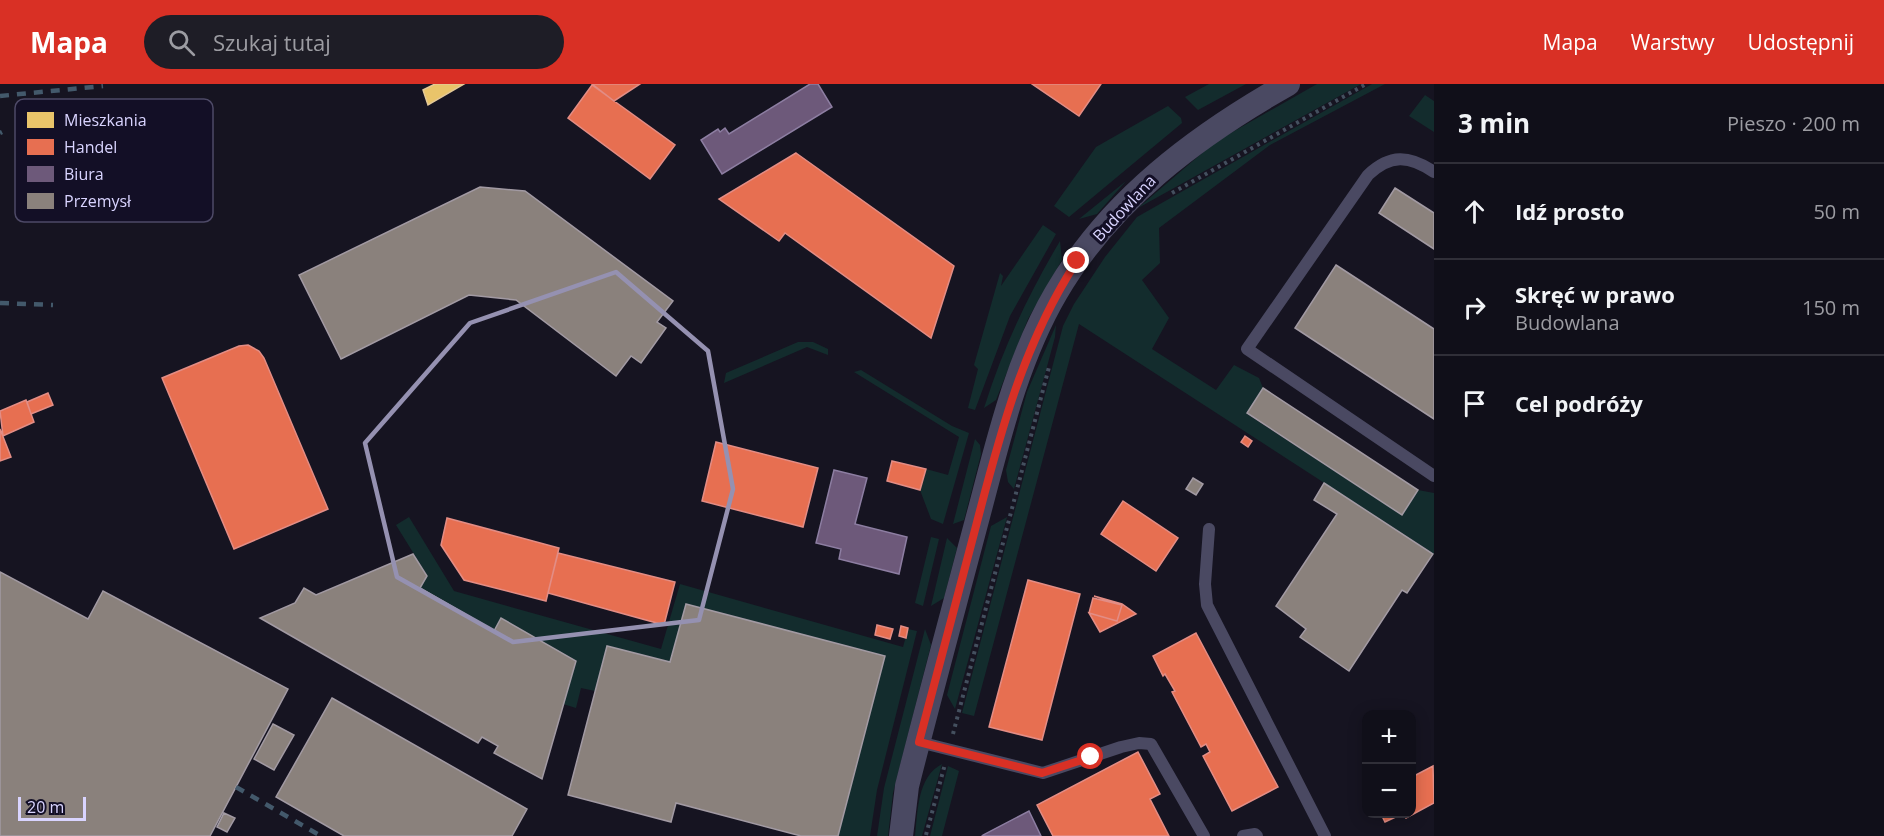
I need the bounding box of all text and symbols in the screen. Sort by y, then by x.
search box [144,15,564,69]
text: Mapa [30,23,108,61]
icon: search [165,26,198,59]
text: Szukaj tutaj [213,27,331,57]
text: Mapa [1543,28,1598,56]
text: Warstwy [1631,28,1715,56]
text: Udostępnij [1748,28,1854,56]
legend [15,99,213,222]
text: 3 min [1458,105,1530,141]
text: Mieszkania [64,109,147,131]
text: Pieszo · 200 m [1727,110,1860,137]
text: Handel [64,136,117,158]
text: Biura [64,163,104,185]
street label: Budowlana [1087,170,1161,246]
text: Przemysł [64,190,132,212]
icon: ahead [1458,195,1491,228]
text: Idź prosto [1515,196,1624,226]
text: 50 m [1813,198,1860,225]
route end [1063,247,1089,273]
text: Skręć w prawo [1515,279,1675,309]
icon: right [1458,291,1491,324]
text: 150 m [1802,294,1860,321]
text: Budowlana [1515,309,1620,336]
icon: arrive [1458,387,1491,420]
text: Cel podróży [1515,388,1643,418]
map controls [1362,710,1416,818]
button: + [1362,710,1416,764]
route start [1077,743,1103,769]
button: − [1362,764,1416,818]
scale bar [18,794,86,822]
text: 20 m [27,796,64,818]

